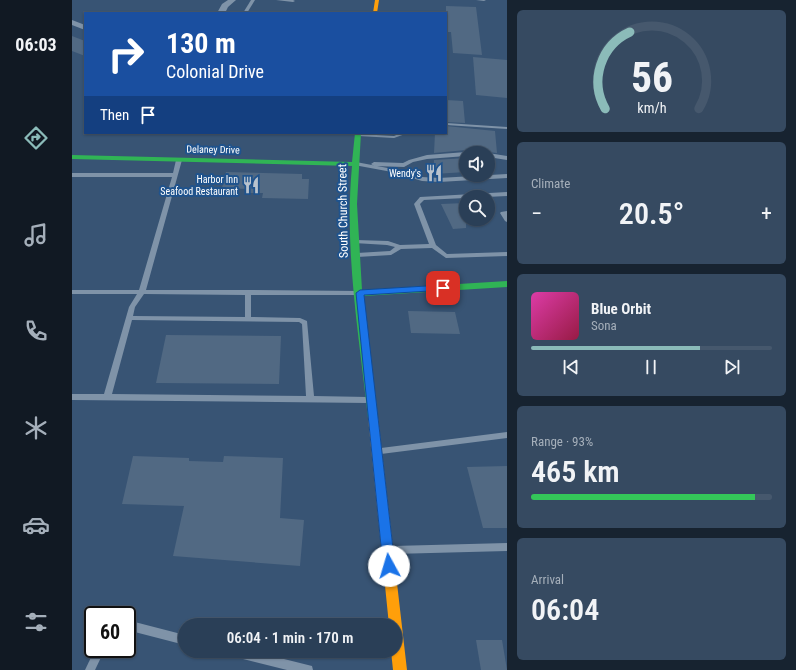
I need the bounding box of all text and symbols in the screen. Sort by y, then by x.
text: 130 m [166,27,236,60]
icon: right [100,28,152,80]
text: 06:03 [15,34,57,55]
text: 56 [630,53,673,102]
text: Colonial Drive [166,61,264,82]
text: km/h [637,100,666,116]
icon: arrive [137,104,159,126]
text: Then [100,106,129,124]
icon: directions [22,124,50,152]
street label: Delaney Drive [186,144,240,155]
map controls [459,146,495,226]
button: sound [459,146,495,182]
street label: South Church Street [335,163,351,258]
restaurant icon: Wendy's [424,163,444,183]
place label: Wendy's [389,168,421,179]
place label: Harbor Inn Seafood Restaurant [160,174,238,197]
restaurant icon: Harbor Inn Seafood Restaurant [241,175,261,195]
text: Climate [531,176,570,191]
button: search [459,190,495,226]
text: 20.5° [619,196,684,231]
text: − [531,201,542,226]
text: + [761,201,772,226]
icon: music [22,221,50,249]
pin [426,271,460,305]
icon: arrive [432,277,454,299]
text: Blue Orbit [591,300,651,318]
icon: phone [22,317,50,345]
text: Sona [591,318,617,333]
icon: previous [560,356,582,378]
icon: pause [640,356,662,378]
icon: next [721,356,743,378]
icon: climate [22,414,50,442]
text: Range · 93% [531,434,593,449]
text: 465 km [531,454,620,489]
icon: car [22,511,50,539]
position arrow [368,545,410,587]
text: Arrival [531,572,564,587]
text: 06:04 [531,592,599,627]
speed limit sign: 60 [84,606,136,658]
icon: filters [22,608,50,636]
text: 06:04 · 1 min · 170 m [227,629,353,647]

